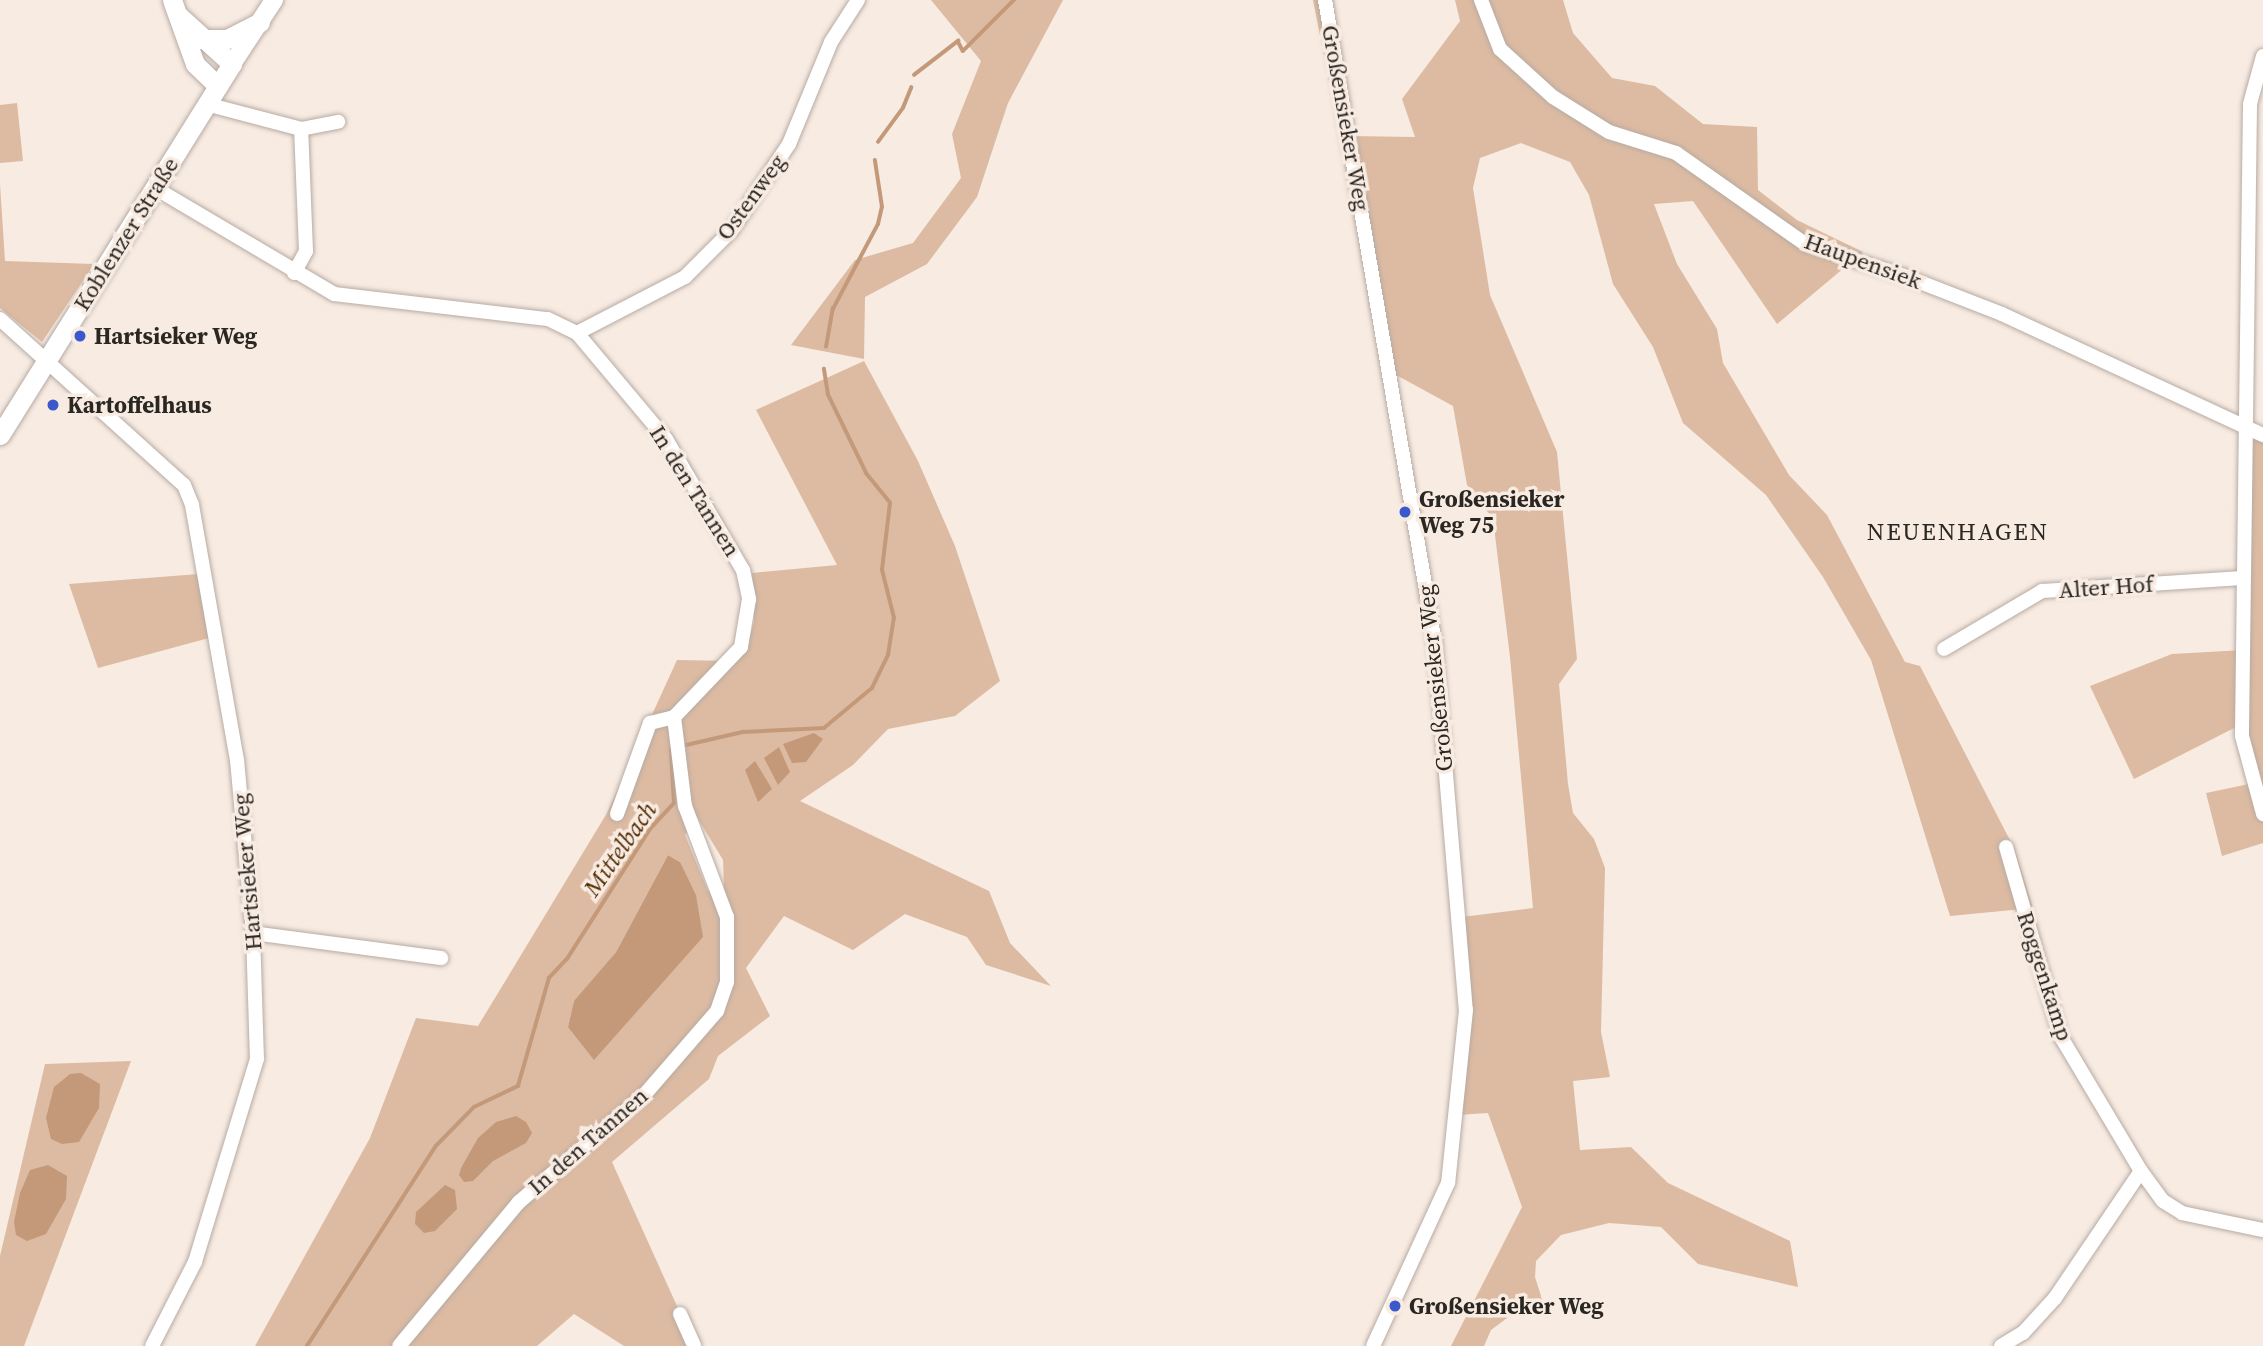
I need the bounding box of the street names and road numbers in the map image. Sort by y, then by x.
street label: Großensieker Weg [1316,23,1376,213]
street label: Ostenweg [711,149,791,245]
street label: Koblenzer Straße [68,152,184,316]
street label: Haupensiek [1801,227,1925,295]
street label: In den Tannen [644,420,746,562]
street label: Alter Hof [2058,570,2154,604]
street label: Großensieker Weg [1411,583,1459,773]
street label: Hartsieker Weg [226,792,268,952]
street label: Roggenkamp [2011,908,2079,1044]
street label: In den Tannen [522,1081,654,1201]

